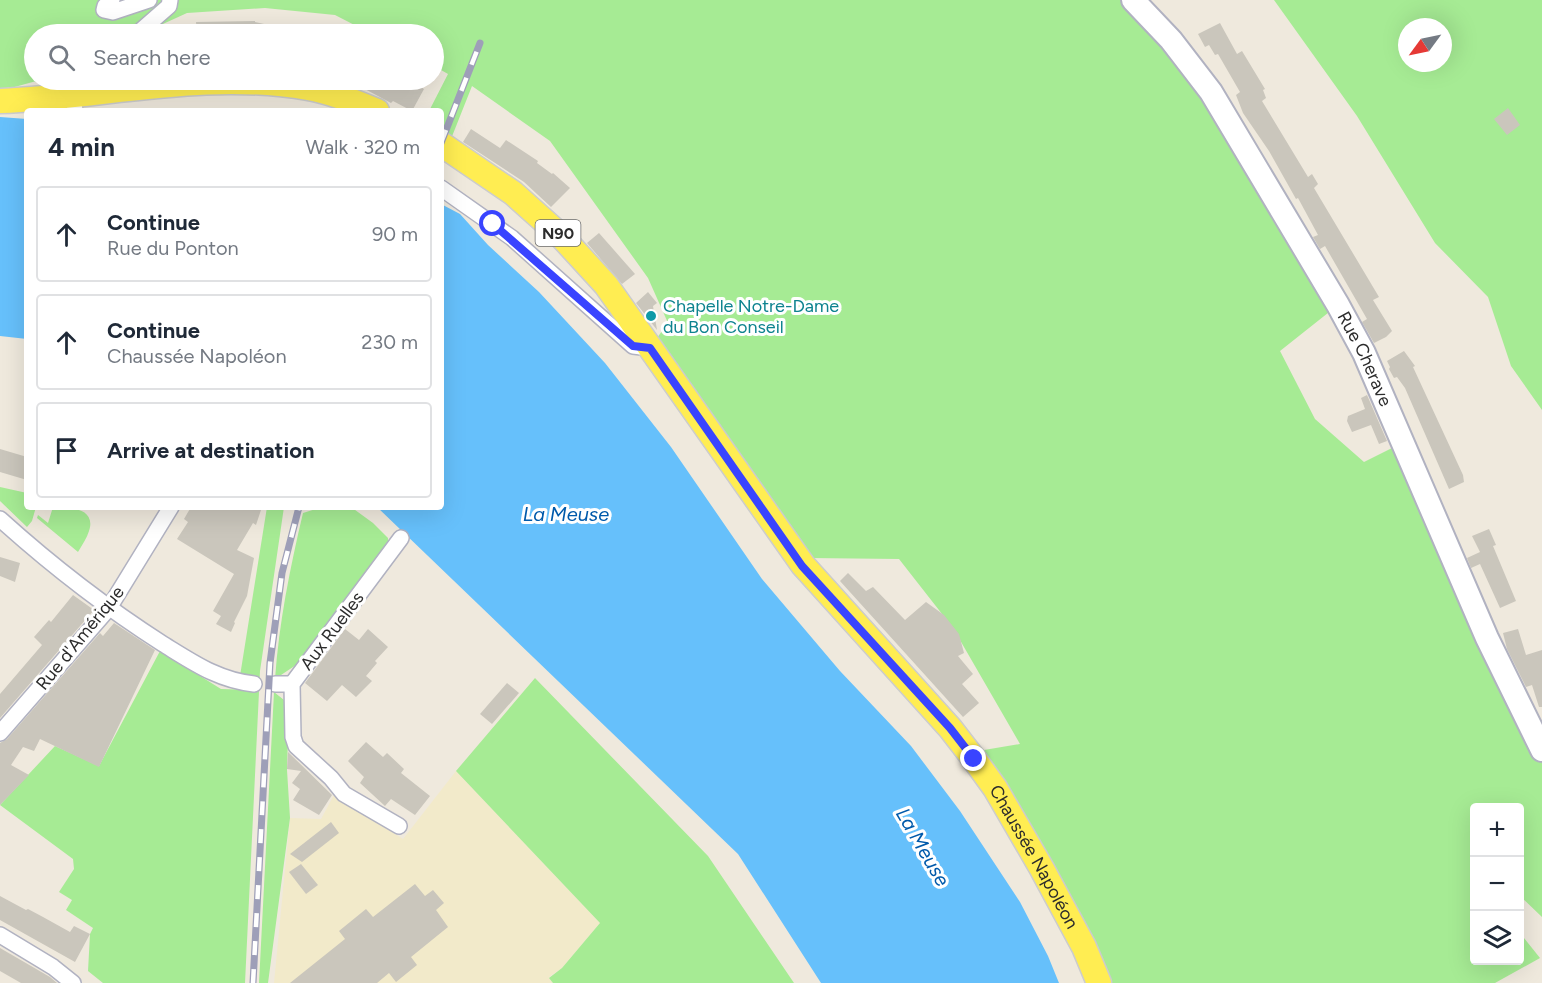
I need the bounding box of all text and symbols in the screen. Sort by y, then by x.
north arrow [1398,18,1452,72]
search box [24,24,444,90]
icon: search [45,41,78,74]
text: Search here [93,44,211,71]
text: 4 min [48,131,115,163]
text: Walk · 320 m [306,135,420,159]
text: Continue [107,209,200,236]
route start [479,210,505,236]
icon: ahead [50,218,83,251]
road number: N90 [536,220,580,246]
text: 90 m [372,222,418,246]
text: Rue du Ponton [107,236,239,260]
place label: Chapelle Notre-Dame du Bon Conseil [663,295,839,338]
street label: Rue Cherave [1333,308,1397,410]
marker: Chapelle Notre-Dame du Bon Conseil [644,309,658,323]
text: Continue [107,317,200,344]
icon: ahead [50,326,83,359]
text: 230 m [361,330,418,354]
text: Chaussée Napoléon [107,344,287,368]
icon: arrive [50,434,83,467]
text: Arrive at destination [107,437,315,464]
water label: La Meuse [523,502,609,526]
street label: Rue d'Amérique [31,581,129,695]
street label: Aux Ruelles [295,587,369,675]
route end [960,745,986,771]
street label: Chaussée Napoléon [985,781,1083,933]
map controls [1470,803,1524,965]
button: + [1470,803,1524,857]
water label: La Meuse [891,804,955,890]
button: − [1470,857,1524,911]
button: layers [1470,911,1524,965]

